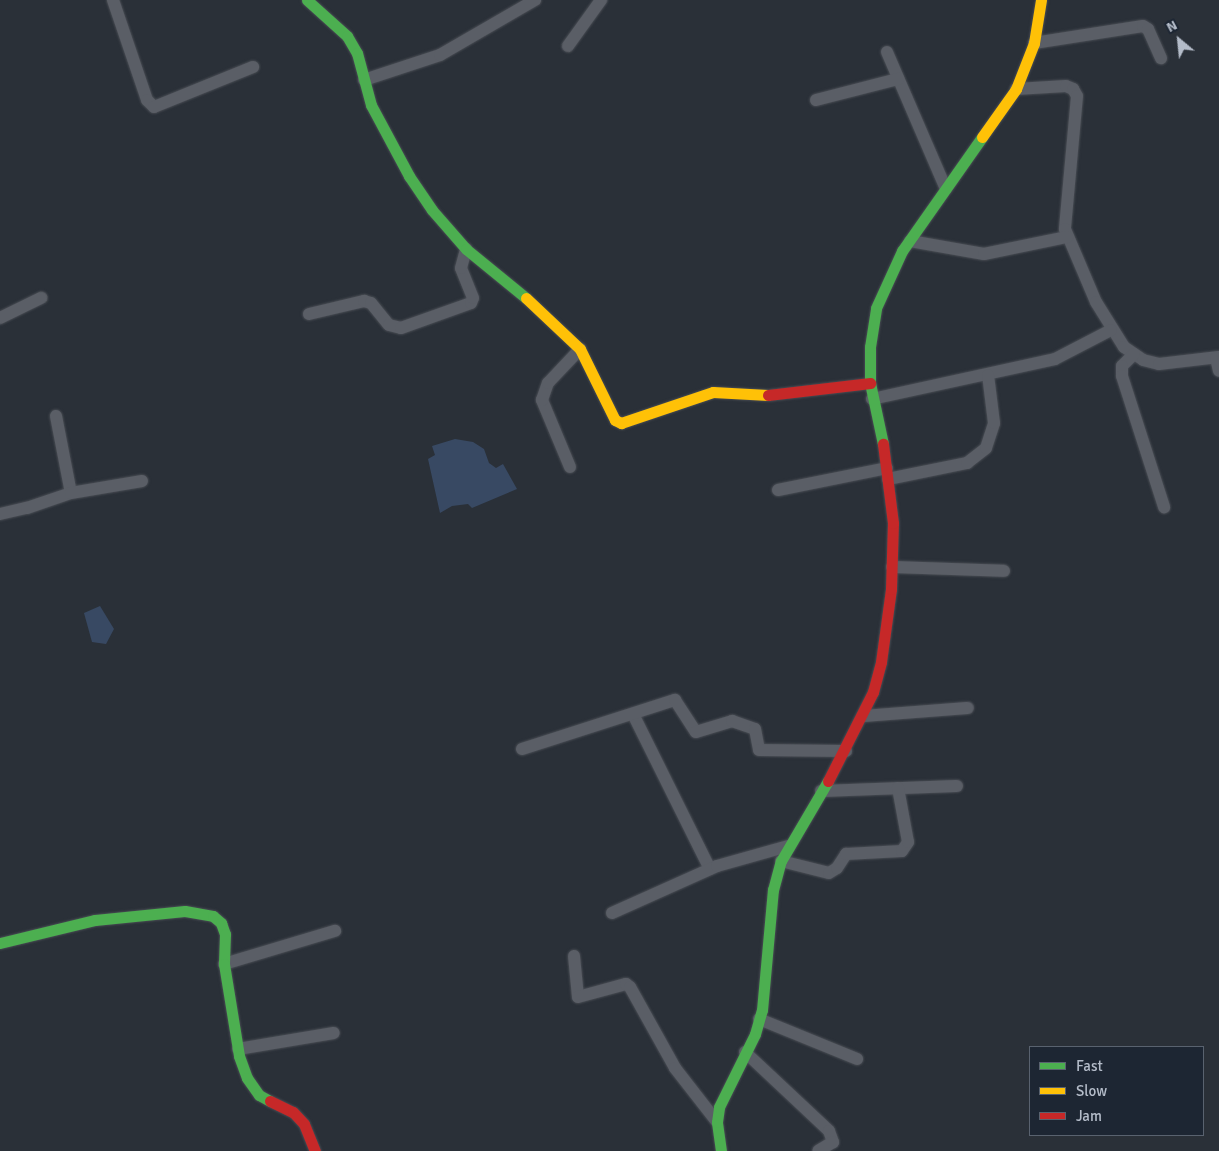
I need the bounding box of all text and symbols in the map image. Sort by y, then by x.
north arrow [1154,15,1204,65]
text: N [1163,17,1180,36]
legend [1029,1046,1204,1136]
text: Fast [1076,1057,1103,1075]
text: Slow [1076,1082,1107,1100]
text: Jam [1076,1107,1102,1125]

